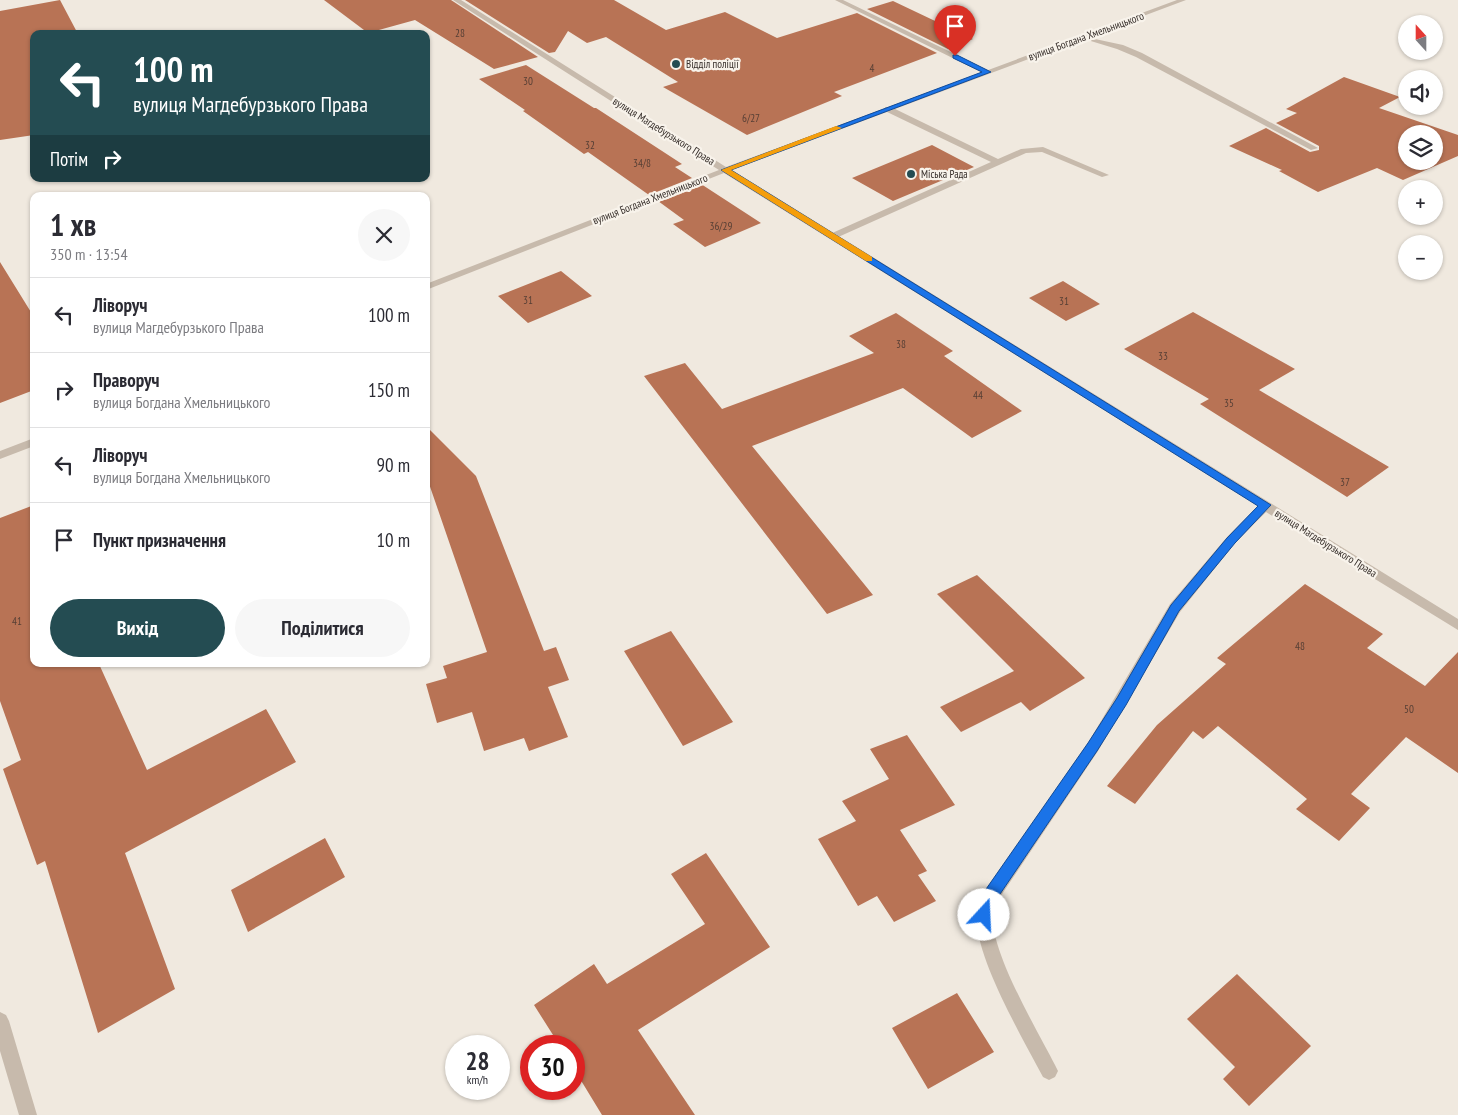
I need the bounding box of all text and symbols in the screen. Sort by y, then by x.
pin [934,5,976,56]
street label: вулиця Богдана Хмельницького [1026,8,1146,63]
icon: arrive [941,12,969,40]
north arrow [1398,15,1442,60]
map controls [1398,15,1443,280]
house number: 28 [455,26,465,40]
text: 100 m [133,46,214,92]
icon: left [50,50,115,115]
place label: Відділ поліції [686,57,739,71]
marker: Відділ поліції [670,58,682,70]
house number: 4 [870,61,875,75]
button: sound [1398,70,1443,115]
house number: 30 [523,74,533,88]
text: вулиця Магдебурзького Права [133,90,368,118]
street label: вулиця Магдебурзького Права [610,94,718,168]
house number: 6/27 [742,111,760,125]
button: layers [1398,125,1443,170]
house number: 32 [585,138,595,152]
icon: right [98,145,126,173]
text: Потім [50,147,88,171]
house number: 34/8 [633,156,651,170]
place label: Міська Рада [921,167,968,181]
marker: Міська Рада [905,168,917,180]
street label: вулиця Богдана Хмельницького [591,171,710,227]
button: + [1398,180,1443,225]
text: 1 хв [50,205,96,244]
button: close [358,209,410,261]
house number: 36/29 [709,219,733,233]
button: − [1398,235,1443,280]
text: 350 m · 13:54 [50,244,128,264]
text: Ліворуч [93,293,147,317]
house number: 31 [523,293,533,307]
house number: 31 [1059,294,1069,308]
icon: left [50,301,78,329]
text: 100 m [368,303,410,327]
text: вулиця Магдебурзького Права [93,317,264,337]
house number: 38 [896,337,906,351]
house number: 33 [1158,349,1168,363]
text: Праворуч [93,368,160,392]
icon: right [50,376,78,404]
text: 150 m [368,378,410,402]
house number: 44 [973,388,983,402]
text: вулиця Богдана Хмельницького [93,392,271,412]
house number: 35 [1224,396,1234,410]
text: Ліворуч [93,443,147,467]
icon: left [50,451,78,479]
text: 90 m [377,453,410,477]
text: вулиця Богдана Хмельницького [93,467,271,487]
house number: 37 [1340,475,1350,489]
street label: вулиця Магдебурзького Права [1272,506,1380,580]
icon: arrive [50,526,78,554]
text: Пункт призначення [93,528,226,552]
text: 10 m [377,528,410,552]
button: Вихід [50,599,225,657]
button: Поділитися [235,599,410,657]
house number: 41 [12,614,22,628]
house number: 48 [1295,639,1305,653]
house number: 50 [1404,702,1414,716]
position arrow [957,888,1009,940]
speed limit sign: 30 [520,1035,585,1100]
text: 28 [466,1045,489,1077]
text: km/h [467,1072,488,1087]

